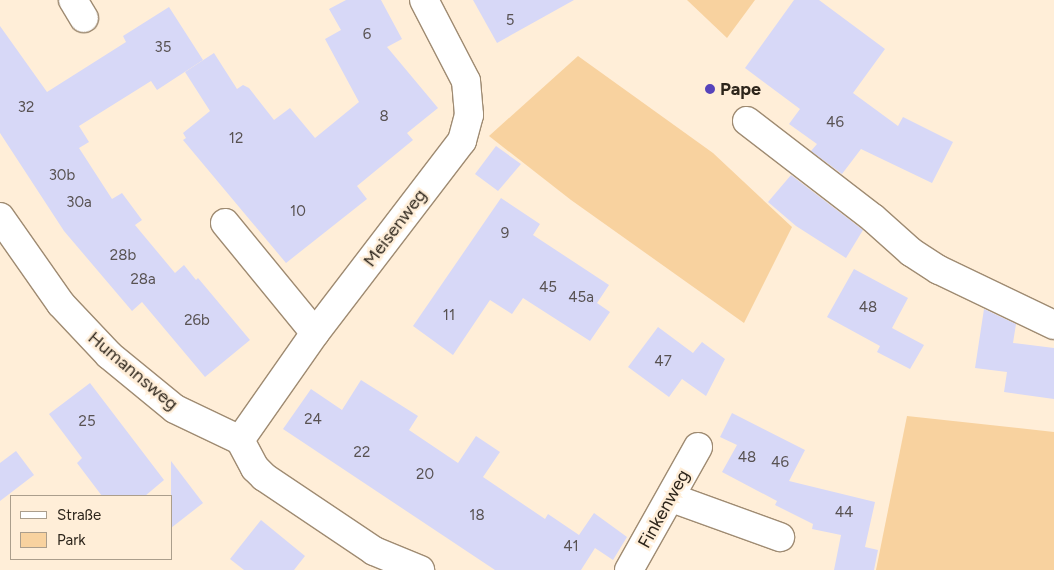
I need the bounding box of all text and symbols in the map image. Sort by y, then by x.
house number: 5 [506,12,514,30]
house number: 6 [363,26,371,44]
house number: 35 [155,39,171,57]
place label: Pape [720,78,761,100]
marker: Pape [704,83,716,95]
house number: 32 [18,99,34,117]
house number: 8 [379,108,389,126]
house number: 46 [826,114,844,132]
house number: 12 [229,130,243,148]
house number: 30b [49,167,75,185]
street label: Meisenweg [359,185,431,271]
house number: 30a [66,194,92,212]
house number: 10 [290,203,306,221]
house number: 9 [501,225,509,243]
house number: 28b [110,247,136,265]
house number: 28a [130,271,156,289]
house number: 45 [539,279,557,297]
house number: 45a [568,289,594,307]
house number: 48 [859,299,877,317]
house number: 11 [443,307,455,325]
house number: 26b [184,312,210,330]
street label: Humannsweg [84,327,182,415]
house number: 47 [654,353,672,371]
house number: 24 [304,411,322,429]
house number: 25 [78,413,96,431]
house number: 22 [354,444,370,462]
house number: 48 [738,449,756,467]
house number: 46 [771,454,789,472]
house number: 20 [416,466,434,484]
street label: Finkenweg [634,466,694,552]
legend [10,495,172,560]
house number: 44 [835,504,853,522]
text: Straße [57,506,101,524]
house number: 18 [469,507,485,525]
text: Park [57,531,86,549]
house number: 41 [563,538,579,556]

